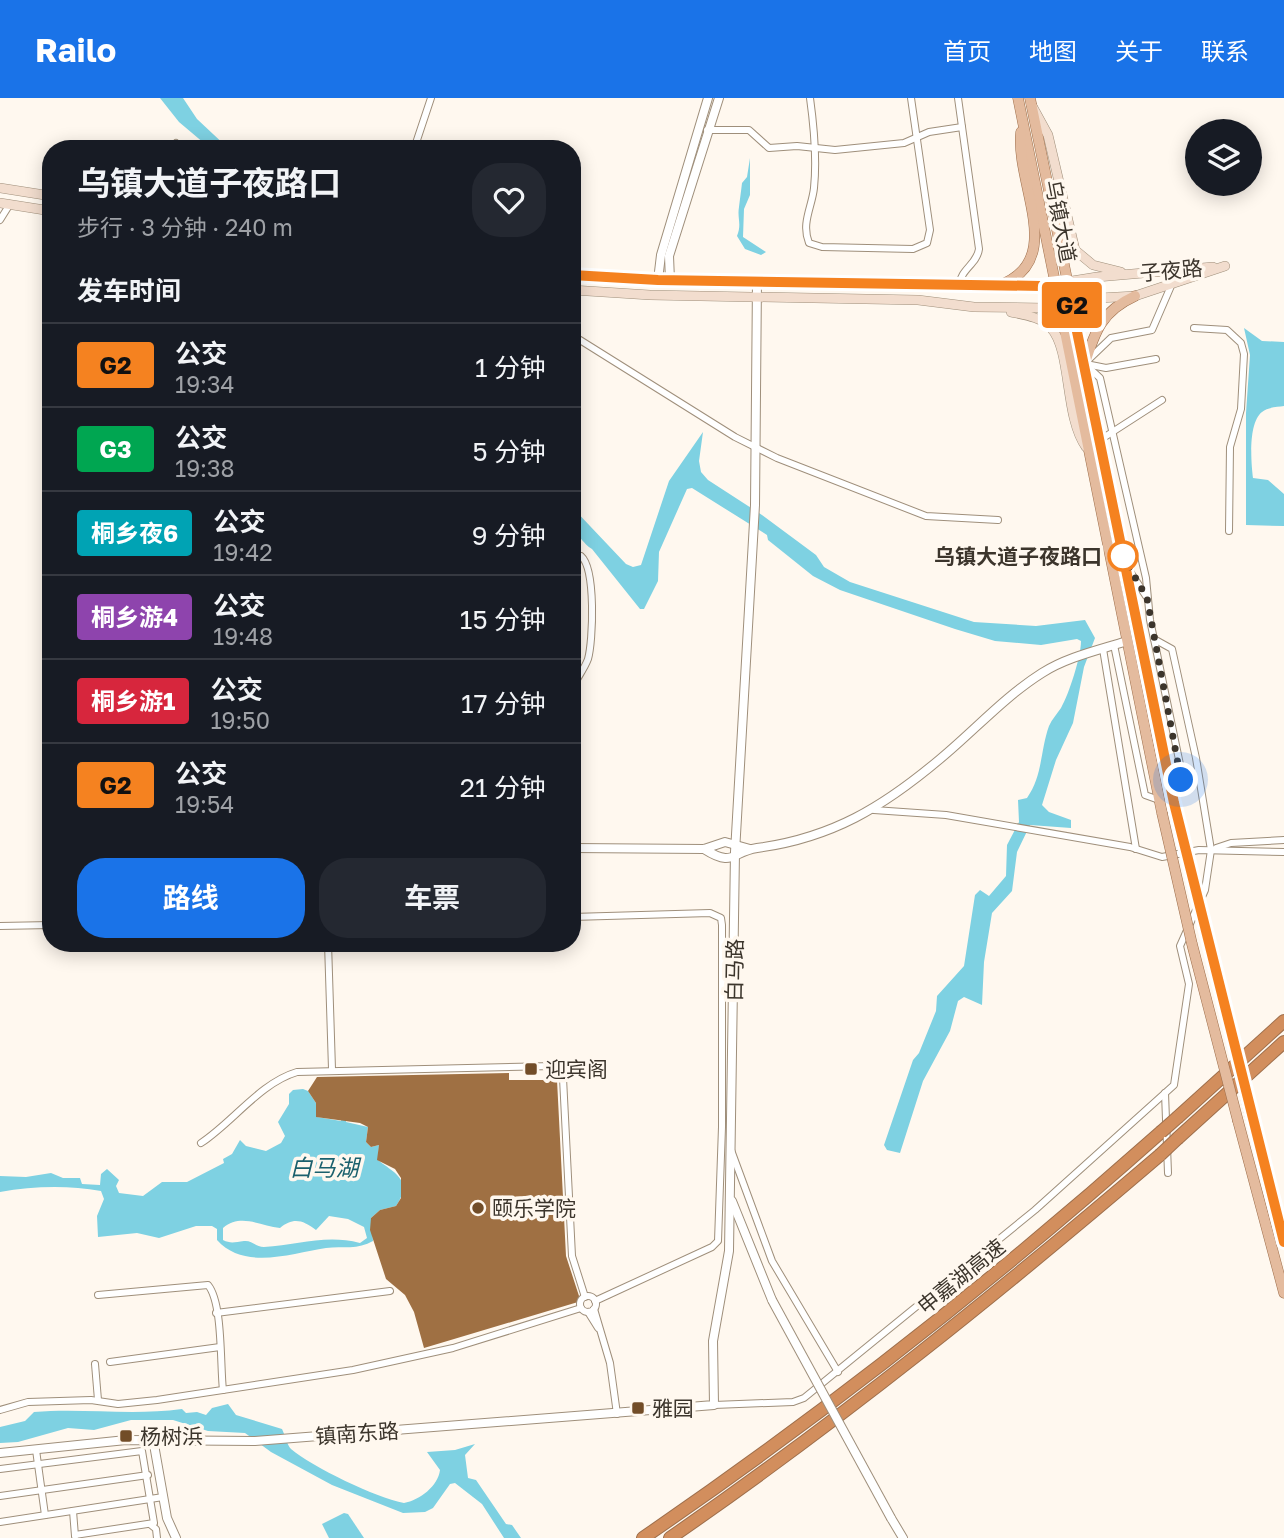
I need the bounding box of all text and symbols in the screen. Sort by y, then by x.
text: Railo [35,30,116,69]
text: 首页 [943,36,991,65]
text: 地图 [1029,36,1077,65]
text: 关于 [1115,36,1163,65]
text: 联系 [1201,36,1249,65]
map controls [1185,119,1262,196]
button: layers [1185,119,1262,196]
text: 乌镇大道子夜路口 [77,163,341,202]
button: heart [472,163,546,237]
street label: 乌镇大道 [1040,177,1082,265]
text: 步行 · 3 分钟 · 240 m [77,213,293,241]
street label: 子夜路 [1138,254,1204,286]
text: 发车时间 [77,275,181,306]
line badge: G2 [1040,282,1104,328]
text: G2 [1056,290,1088,319]
text: 公交 [175,338,227,369]
text: G2 [99,350,132,379]
text: 1 分钟 [475,352,546,383]
text: 19:34 [175,370,234,398]
text: 公交 [175,422,227,453]
text: G3 [99,434,132,463]
text: 5 分钟 [472,436,546,467]
text: 19:38 [175,454,234,482]
text: 公交 [213,506,265,537]
text: 桐乡夜6 [91,518,178,547]
text: 9 分钟 [472,520,546,551]
text: 19:42 [213,538,273,566]
marker: 乌镇大道子夜路口 [1108,541,1138,571]
place label: 乌镇大道子夜路口 [934,543,1102,569]
text: 公交 [213,590,265,621]
text: 桐乡游4 [91,602,178,631]
text: 15 分钟 [460,604,546,635]
text: 19:48 [213,622,273,650]
text: 公交 [210,674,262,705]
text: 桐乡游1 [91,686,175,715]
text: 17 分钟 [461,688,546,719]
text: 19:50 [210,706,270,734]
text: 公交 [175,758,227,789]
your location [1163,762,1198,797]
text: G2 [99,770,132,799]
text: 21 分钟 [460,772,546,803]
text: 19:54 [175,790,234,818]
button: 路线 [77,858,305,938]
button: 车票 [319,858,546,938]
street label: 白马路 [720,938,748,1002]
place label: 迎宾阁 [545,1056,608,1082]
marker: 迎宾阁 [523,1061,539,1077]
water label: 白马湖 [290,1153,362,1181]
place label: 颐乐学院 [492,1195,576,1221]
marker: 颐乐学院 [470,1200,486,1216]
street label: 申嘉湖高速 [912,1233,1010,1319]
place label: 雅园 [652,1395,694,1421]
marker: 雅园 [630,1400,646,1416]
street label: 镇南东路 [314,1417,400,1449]
place label: 杨树浜 [140,1423,203,1449]
marker: 杨树浜 [118,1428,134,1444]

